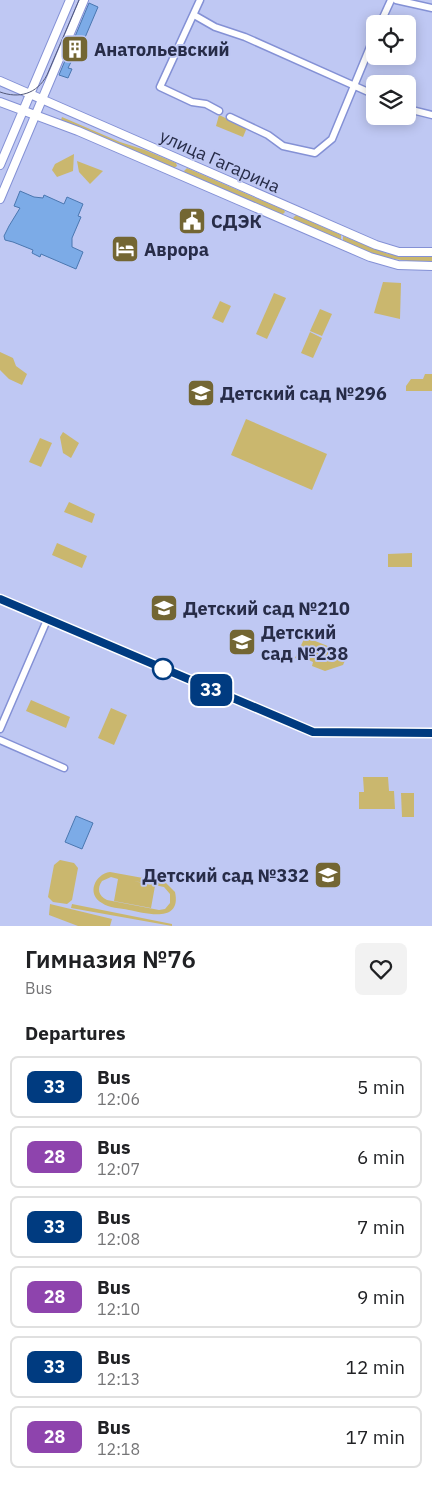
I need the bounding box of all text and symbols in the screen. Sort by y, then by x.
map controls [366,15,416,125]
button: locate [366,15,416,65]
building icon: Анатольевский [60,34,90,64]
place label: Анатольевский [94,38,230,61]
button: layers [366,75,416,125]
street label: улица Гагарина [156,124,284,198]
public building icon: СДЭК [177,206,207,236]
place label: СДЭК [211,210,262,233]
hotel icon: Аврора [110,234,140,264]
place label: Аврора [144,238,209,261]
school or university icon: Детский сад №296 [186,378,216,408]
place label: Детский сад №296 [220,382,387,405]
school or university icon: Детский сад №210 [149,593,179,623]
place label: Детский сад №210 [183,597,350,620]
place label: Детский сад №238 [261,621,348,665]
school or university icon: Детский сад №238 [227,627,257,657]
unlabelled marker [152,658,174,680]
line badge: 33 [188,674,234,706]
text: 33 [200,678,222,701]
school or university icon: Детский сад №332 [313,860,343,890]
place label: Детский сад №332 [142,864,309,887]
text: Гимназия №76 [25,943,196,975]
button: heart [355,943,407,995]
text: Bus [25,978,52,998]
text: Departures [25,1021,125,1045]
text: Bus [97,1065,131,1089]
text: 33 [44,1075,65,1098]
text: 5 min [357,1075,405,1099]
text: 12:06 [97,1089,140,1109]
text: Bus [97,1135,131,1159]
text: 28 [44,1145,65,1168]
text: 6 min [357,1145,405,1169]
text: 12:07 [97,1159,140,1179]
text: Bus [97,1205,131,1229]
text: 33 [44,1215,65,1238]
text: 7 min [357,1215,405,1239]
text: 12:08 [97,1229,140,1249]
text: Bus [97,1275,131,1299]
text: 28 [44,1285,65,1308]
text: 9 min [357,1285,405,1309]
text: 12:10 [97,1299,140,1319]
text: Bus [97,1345,131,1369]
text: 33 [44,1355,65,1378]
text: 12 min [346,1355,405,1379]
text: 12:13 [97,1369,140,1389]
text: Bus [97,1415,131,1439]
text: 28 [44,1425,65,1448]
text: 17 min [346,1425,405,1449]
text: 12:18 [97,1439,140,1459]

